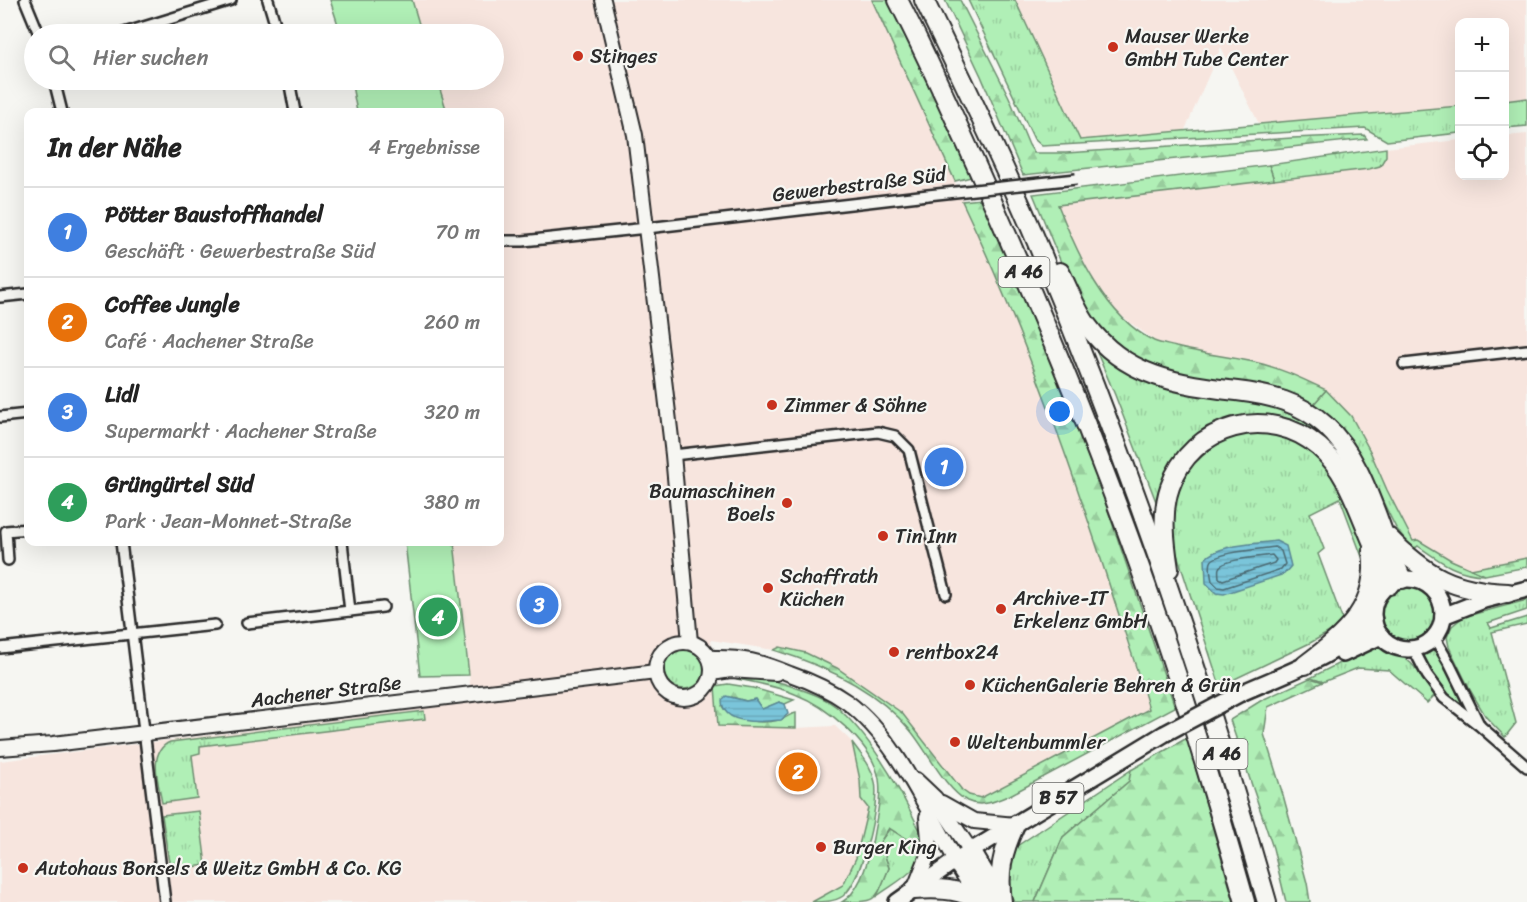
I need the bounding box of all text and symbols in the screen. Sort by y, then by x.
map controls [1455,18,1509,180]
button: + [1455,18,1509,72]
place label: Mauser Werke GmbH Tube Center [1125,19,1289,77]
search box [24,24,504,90]
text: Hier suchen [93,38,208,77]
place label: Stinges [590,39,658,74]
marker: Mauser Werke GmbH Tube Center [1106,40,1120,54]
icon: search [45,41,78,74]
marker: Stinges [571,49,585,63]
button: − [1455,72,1509,126]
text: In der Nähe [48,124,182,170]
button: locate [1455,126,1509,180]
text: 4 Ergebnisse [369,130,480,165]
street label: Gewerbestraße Süd [770,156,949,213]
text: Pötter Baustoffhandel [105,195,323,234]
text: 1 [63,215,72,250]
text: 70 m [435,215,480,250]
text: Geschäft · Gewerbestraße Süd [105,234,375,269]
road number: A 46 [998,257,1050,287]
text: Coffee Jungle [105,285,240,324]
text: 2 [62,305,73,340]
text: 260 m [424,305,480,340]
text: Café · Aachener Straße [105,324,314,359]
text: Lidl [105,375,139,414]
place label: Zimmer & Söhne [784,388,927,423]
text: 3 [62,395,73,430]
text: 320 m [424,395,480,430]
your location [1045,397,1074,426]
marker: Zimmer & Söhne [765,398,779,412]
text: Supermarkt · Aachener Straße [105,414,377,449]
pin: 1 [924,444,964,490]
text: Grüngürtel Süd [105,465,253,504]
place label: Baumaschinen Boels [649,474,776,532]
text: 4 [61,485,74,520]
text: 380 m [424,485,480,520]
marker: Baumaschinen Boels [780,496,794,510]
text: Park · Jean-Monnet-Straße [105,504,351,539]
place label: Tin Inn [895,519,957,554]
marker: Tin Inn [876,529,890,543]
place label: Schaffrath Küchen [780,559,878,617]
marker: Schaffrath Küchen [761,581,775,595]
place label: Archive-IT Erkelenz GmbH [1012,581,1148,639]
pin: 3 [520,582,558,628]
pin: 4 [418,594,458,640]
marker: Archive-IT Erkelenz GmbH [994,602,1008,616]
place label: rentbox24 [906,635,999,670]
marker: rentbox24 [887,645,901,659]
street label: Aachener Straße [248,665,403,718]
place label: KüchenGalerie Behren & Grün [982,668,1241,703]
marker: KüchenGalerie Behren & Grün [963,678,977,692]
place label: Weltenbummler [967,725,1107,760]
marker: Weltenbummler [948,735,962,749]
road number: A 46 [1196,739,1248,769]
pin: 2 [778,750,818,794]
road number: B 57 [1032,783,1084,813]
place label: Burger King [833,830,937,865]
marker: Burger King [814,840,828,854]
place label: Autohaus Bonsels & Weitz GmbH & Co. KG [34,851,402,886]
marker: Autohaus Bonsels & Weitz GmbH & Co. KG [16,861,30,875]

